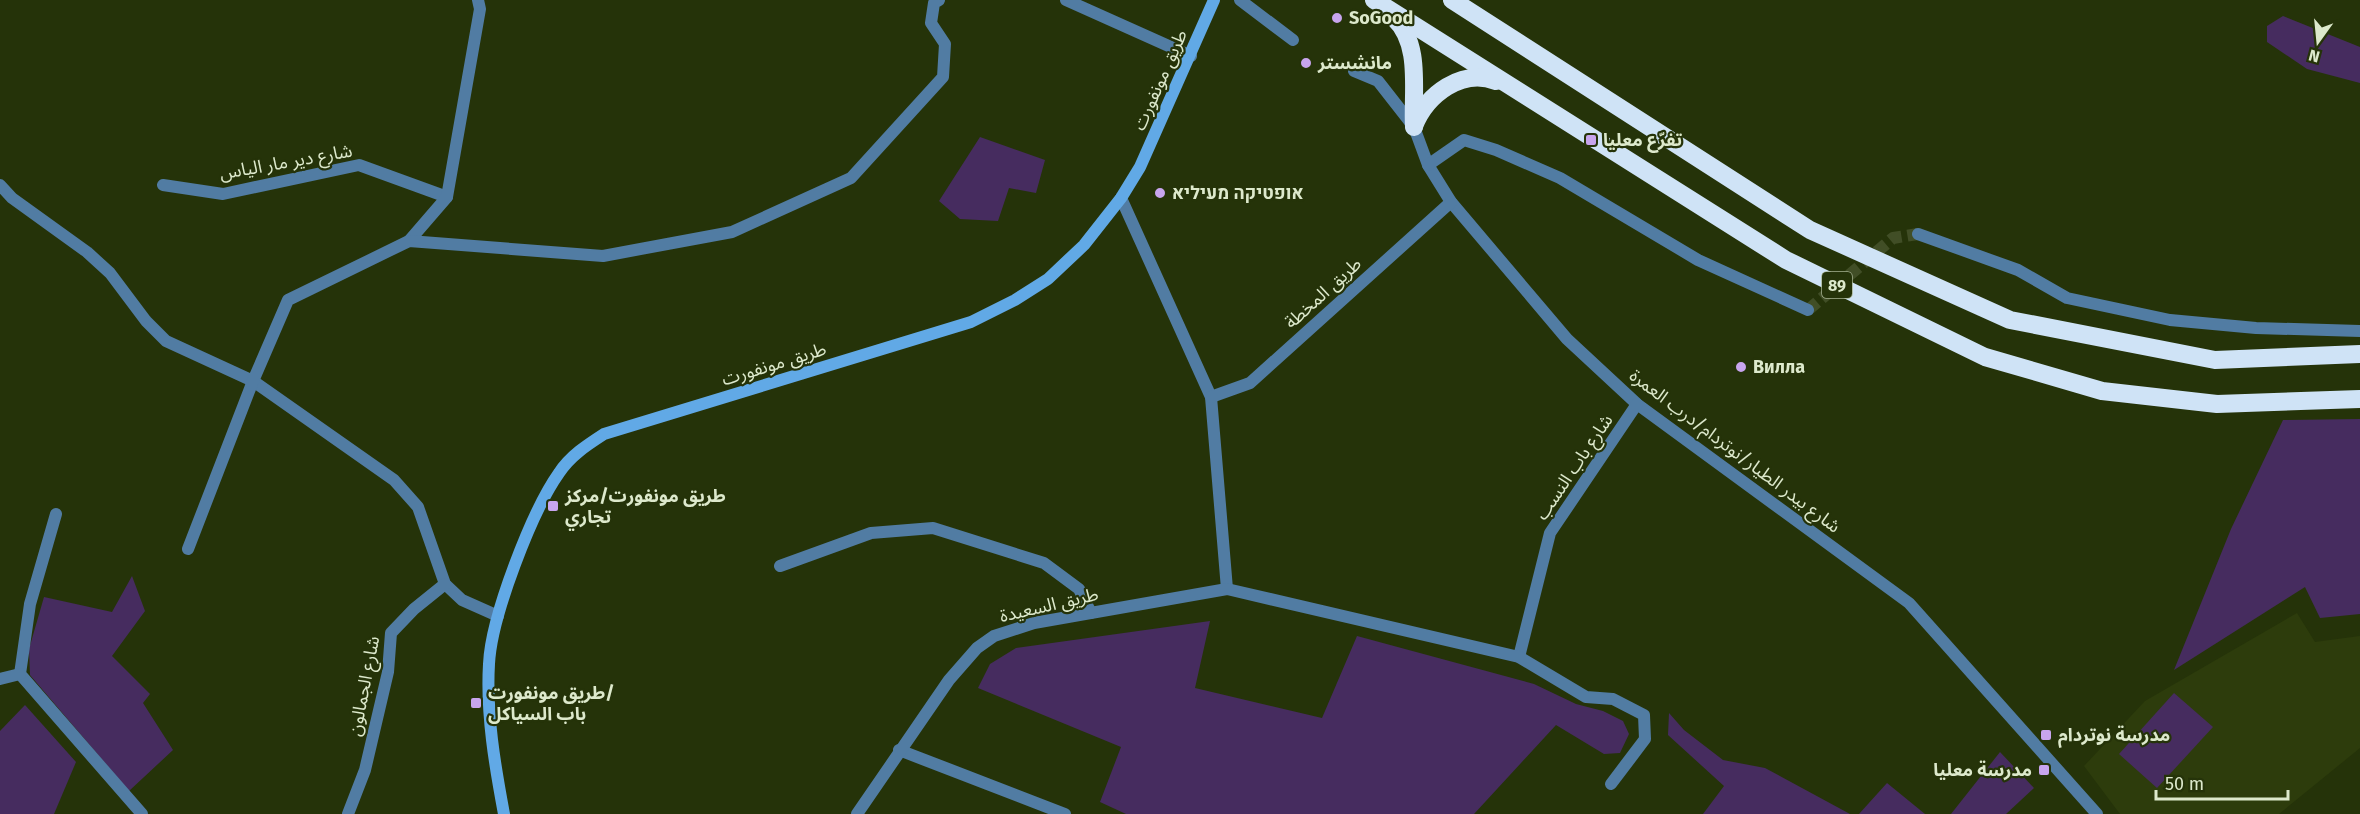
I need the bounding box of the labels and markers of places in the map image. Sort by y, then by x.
place label: SoGood [1349,7,1413,29]
marker: SoGood [1330,11,1344,25]
place label: مانشستر [1317,52,1392,74]
marker: مانشستر [1299,56,1313,70]
place label: تفرّع معليا [1603,129,1683,153]
marker: تفرّع معليا [1584,133,1598,147]
place label: אופטיקה מעיליא [1172,182,1304,204]
marker: אופטיקה מעיליא [1153,186,1167,200]
place label: Вилла [1753,356,1805,378]
marker: Вилла [1734,360,1748,374]
place label: طريق مونفورت/مركز تجاري [564,485,726,531]
marker: طريق مونفورت/مركز تجاري [546,499,560,513]
place label: طريق مونفورت/ باب السياكل [488,682,615,725]
marker: طريق مونفورت/ باب السياكل [469,696,483,710]
place label: مدرسة نوتردام [2058,724,2170,748]
marker: مدرسة نوتردام [2039,728,2053,742]
place label: مدرسة معليا [1933,759,2032,781]
marker: مدرسة معليا [2037,763,2051,777]

